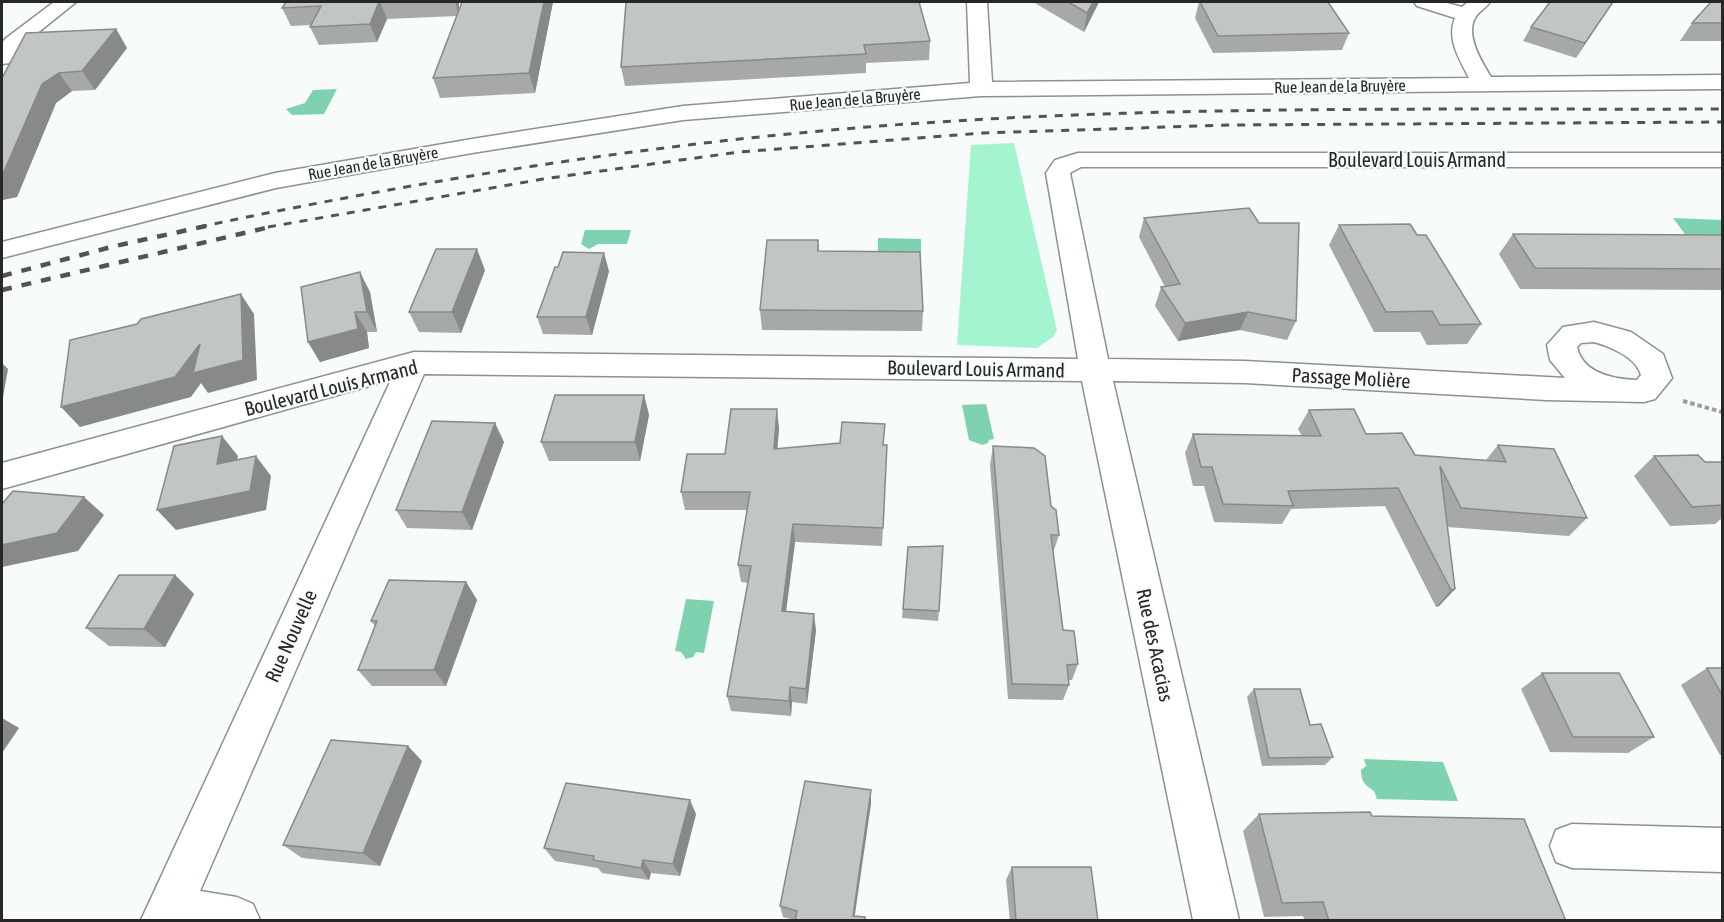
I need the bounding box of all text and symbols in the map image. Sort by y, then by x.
street label: Rue Jean de la Bruyère [1274,76,1406,97]
street label: Rue Jean de la Bruyère [789,84,921,115]
street label: Rue Jean de la Bruyère [307,143,440,184]
street label: Boulevard Louis Armand [1328,148,1506,171]
street label: Boulevard Louis Armand [242,355,420,420]
street label: Boulevard Louis Armand [887,355,1065,382]
street label: Passage Molière [1291,363,1411,392]
street label: Rue Nouvelle [260,586,321,686]
street label: Rue des Acacias [1132,586,1179,703]

